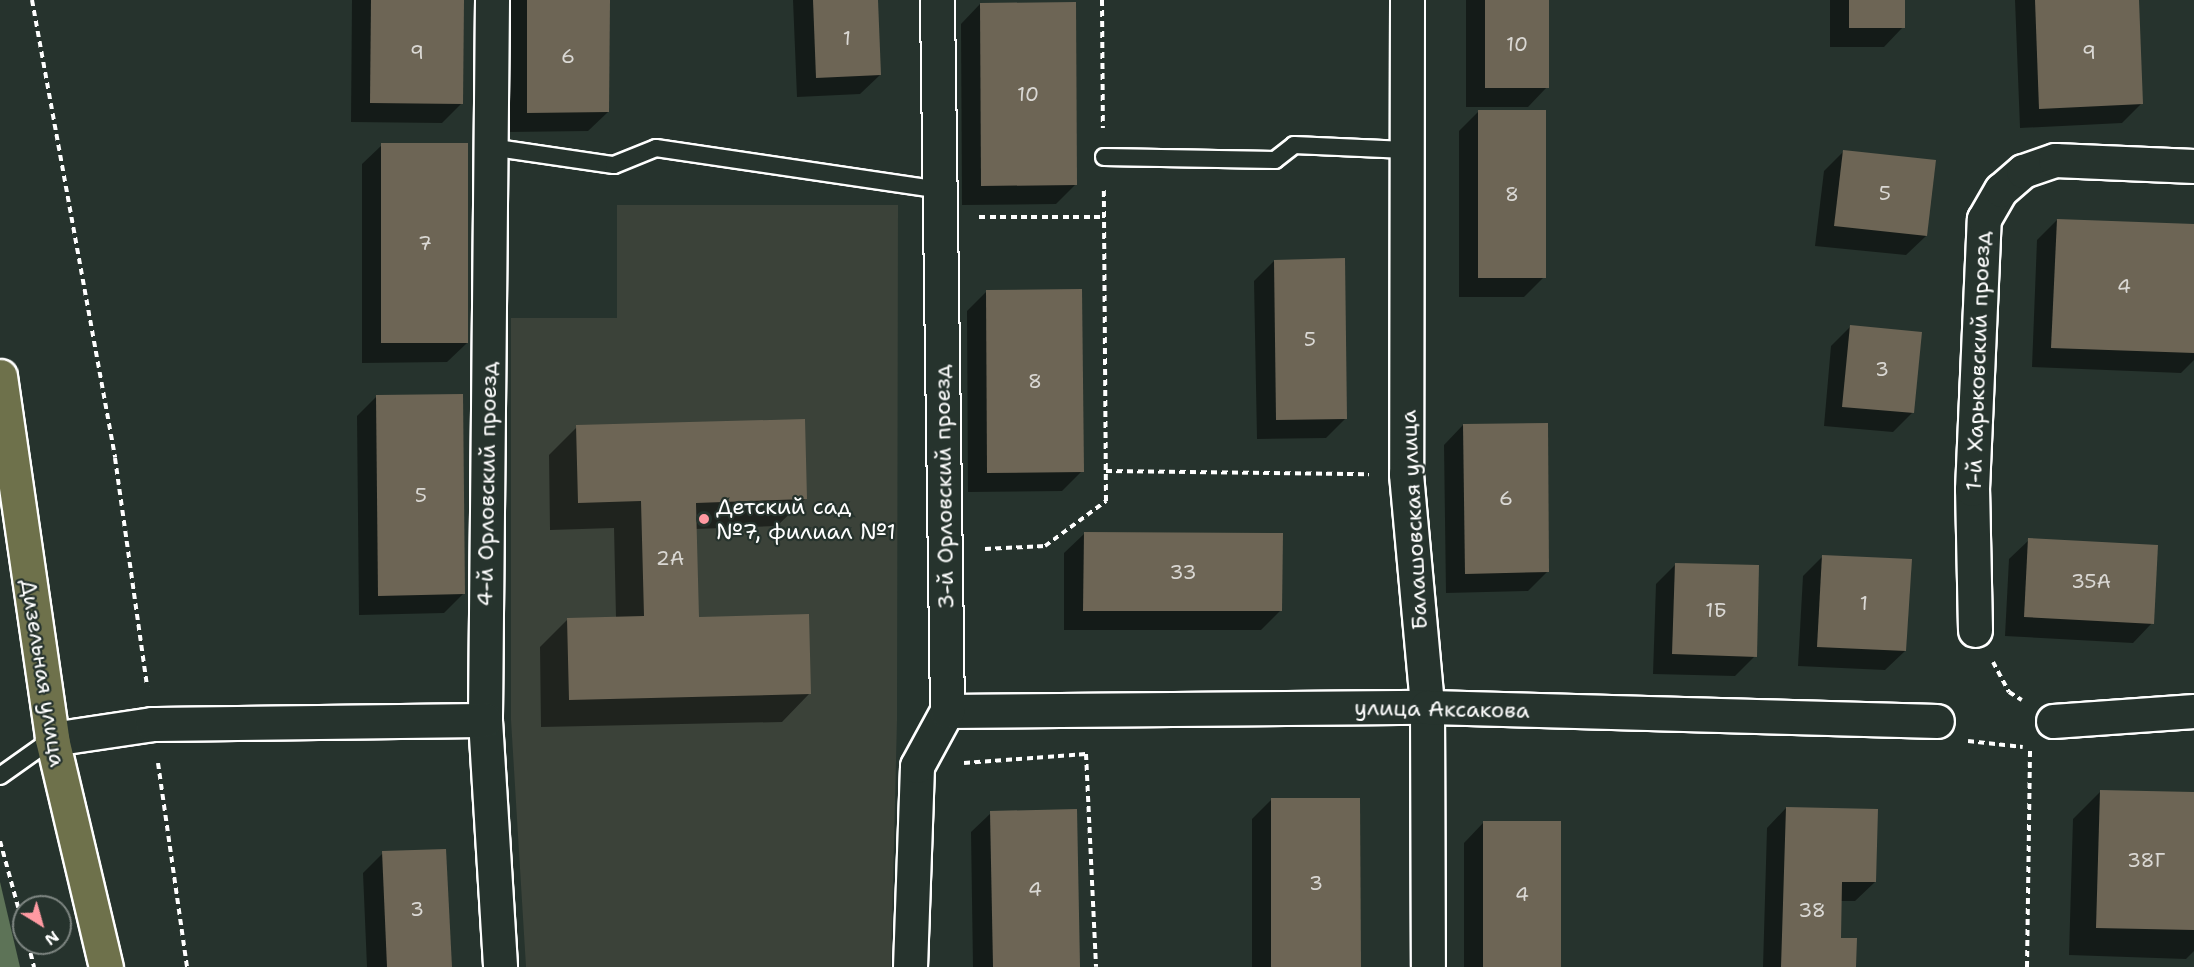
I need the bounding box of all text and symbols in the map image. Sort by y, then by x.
house number: 1 [843,26,851,50]
house number: 10 [1506,32,1528,56]
house number: 9 [410,40,424,64]
house number: 9 [2082,40,2096,64]
house number: 6 [561,44,575,68]
house number: 10 [1017,82,1039,106]
house number: 5 [1879,181,1891,205]
house number: 8 [1505,182,1519,206]
house number: 7 [418,231,432,255]
street label: 1-й Харьковский проезд [1960,231,1996,491]
house number: 4 [2117,274,2131,298]
house number: 5 [1304,327,1316,351]
house number: 3 [1875,357,1889,381]
street label: 4-й Орловский проезд [472,361,502,607]
street label: 3-й Орловский проезд [929,364,959,610]
house number: 8 [1028,369,1042,393]
street label: Балашовская улица [1395,409,1433,631]
house number: 5 [415,483,427,507]
house number: 6 [1499,486,1513,510]
place label: Детский сад №7, филиал №1 [716,493,898,544]
marker: Детский сад №7, филиал №1 [697,512,711,526]
house number: 2А [656,546,684,570]
house number: 33 [1170,560,1196,584]
house number: 35А [2071,569,2111,593]
street label: Дизельная улица [15,577,71,769]
house number: 1 [1860,591,1868,615]
house number: 1Б [1705,598,1727,622]
street label: улица Аксакова [1354,694,1530,724]
house number: 38Г [2127,848,2165,872]
house number: 3 [1309,871,1323,895]
house number: 4 [1028,877,1042,901]
house number: 4 [1515,882,1529,906]
north arrow [12,895,72,955]
house number: 3 [410,897,424,921]
house number: 38 [1798,898,1826,922]
text: N [41,926,63,950]

